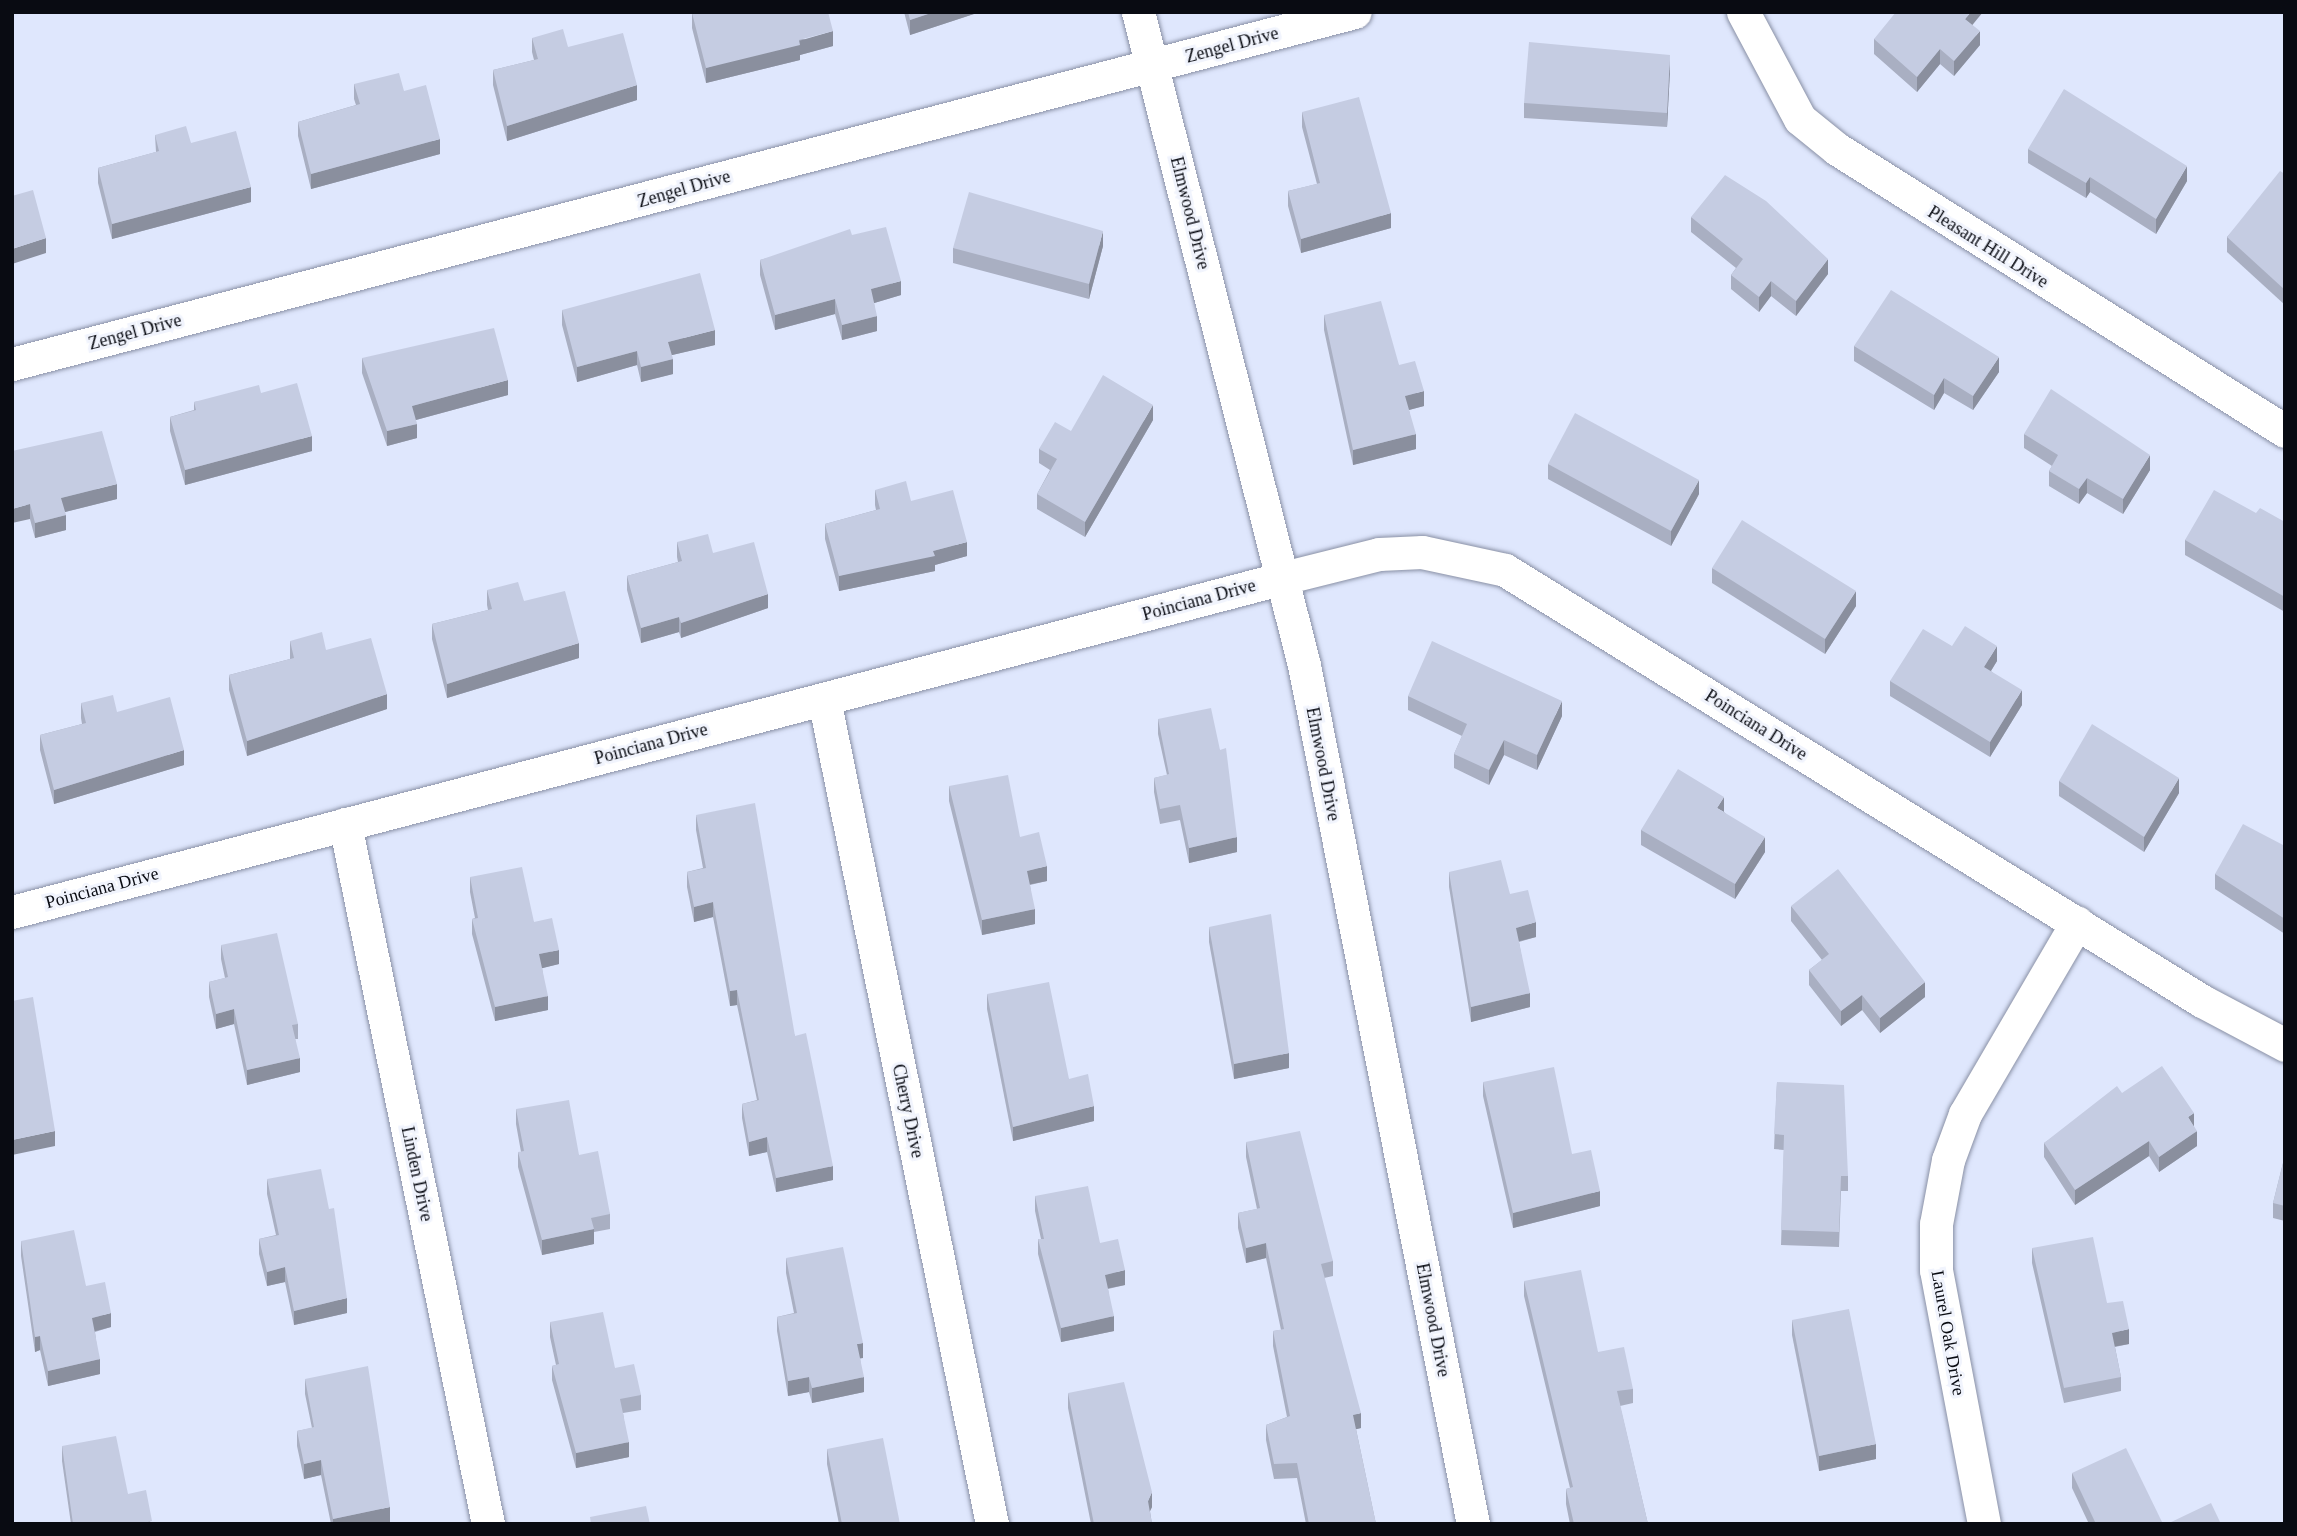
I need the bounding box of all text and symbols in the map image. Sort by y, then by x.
street label: Zengel Drive [1183,22,1281,68]
street label: Elmwood Drive [1166,154,1214,272]
street label: Zengel Drive [635,165,733,213]
street label: Pleasant Hill Drive [1924,201,2052,293]
street label: Zengel Drive [86,309,184,355]
street label: Poinciana Drive [1140,574,1258,626]
street label: Poinciana Drive [1701,685,1811,765]
street label: Elmwood Drive [1301,705,1345,823]
street label: Poinciana Drive [592,718,710,770]
street label: Poinciana Drive [43,862,161,914]
street label: Cherry Drive [888,1062,928,1160]
street label: Linden Drive [396,1125,438,1223]
street label: Elmwood Drive [1411,1261,1455,1379]
street label: Laurel Oak Drive [1926,1269,1970,1397]

